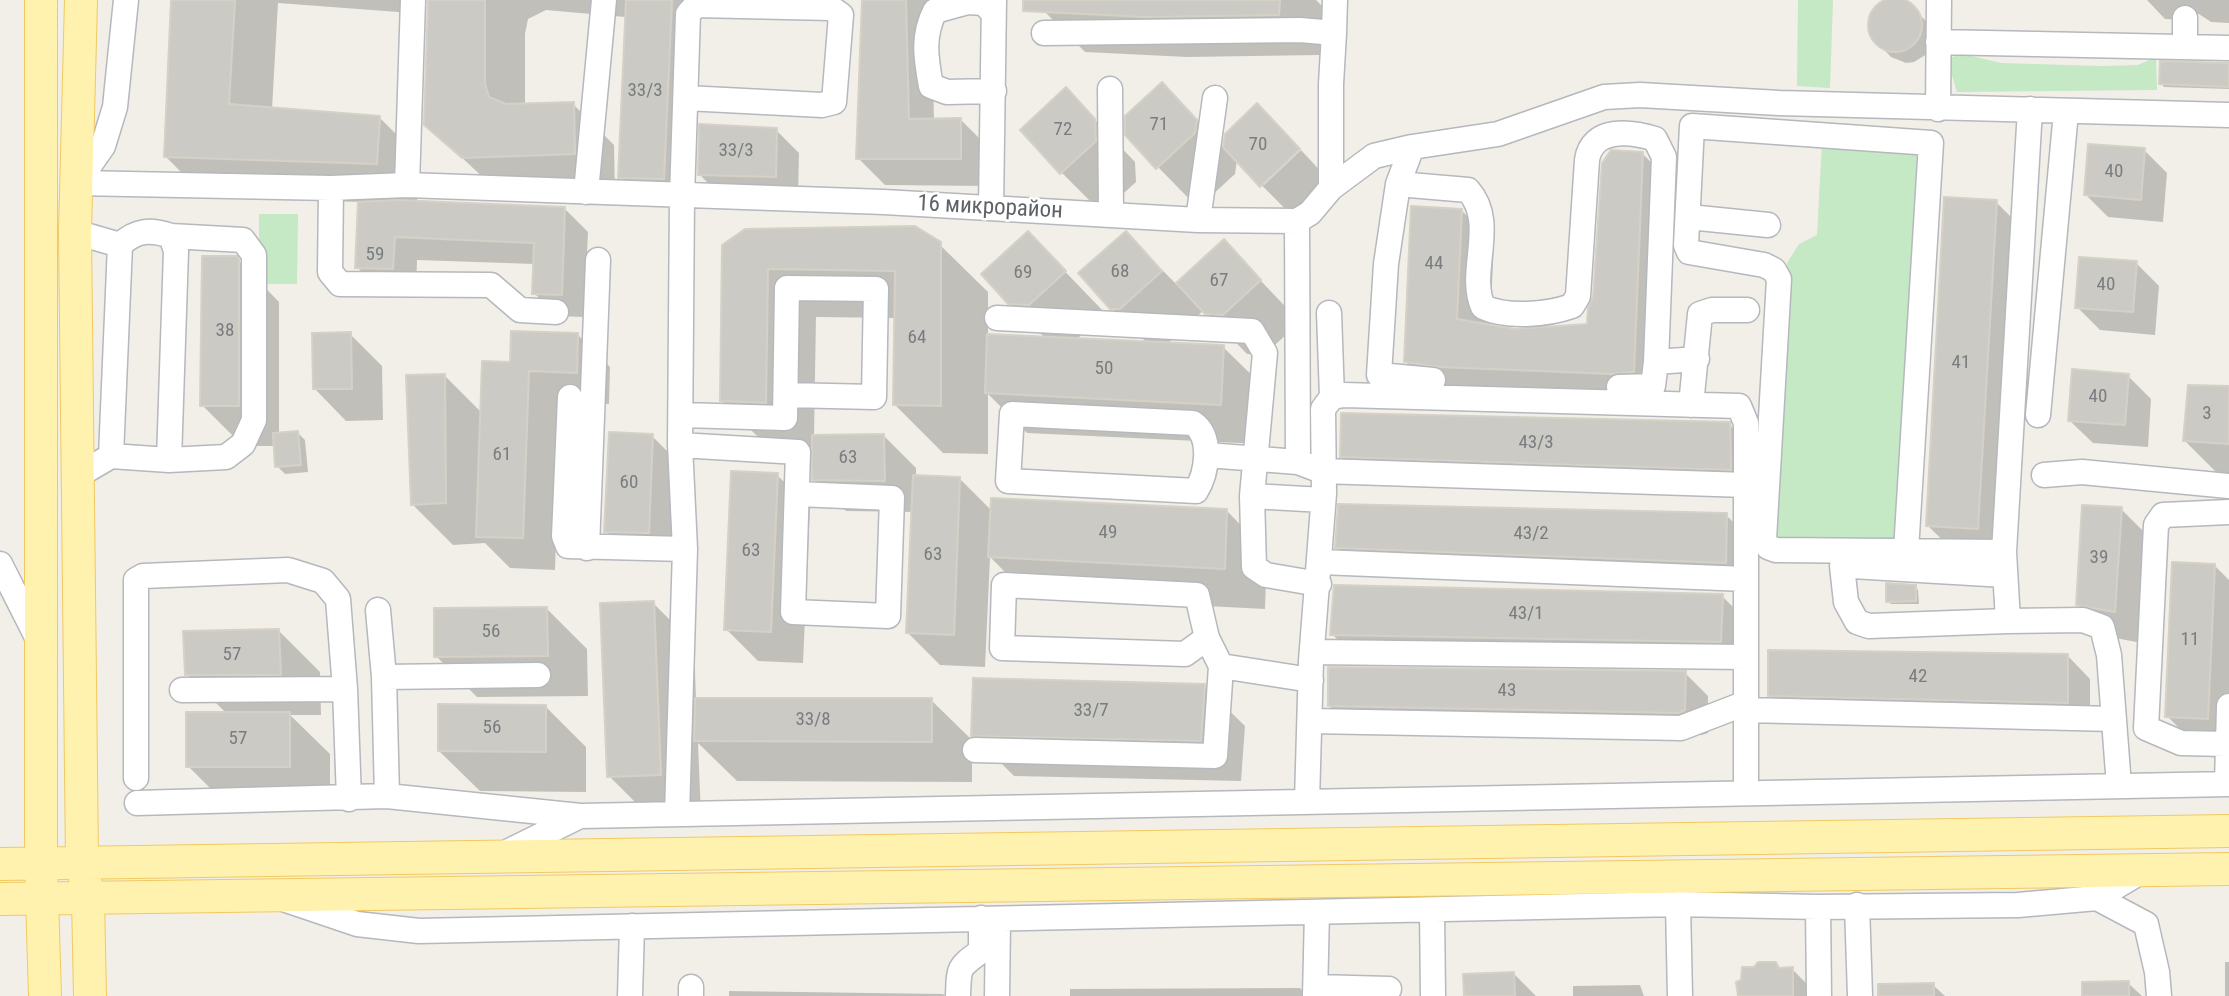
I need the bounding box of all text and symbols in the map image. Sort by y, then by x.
house number: 33/3 [627,80,663,102]
house number: 71 [1150,114,1168,136]
house number: 72 [1054,119,1072,141]
house number: 70 [1249,134,1267,156]
house number: 33/3 [718,140,754,162]
house number: 40 [2105,161,2123,183]
street label: 16 микрорайон [916,190,1064,226]
house number: 59 [366,244,384,266]
house number: 44 [1425,253,1443,275]
house number: 68 [1111,261,1129,283]
house number: 69 [1014,262,1032,284]
house number: 67 [1210,270,1228,292]
house number: 40 [2097,274,2115,296]
house number: 38 [216,320,234,342]
house number: 64 [908,327,926,349]
house number: 41 [1952,352,1970,374]
house number: 50 [1095,358,1113,380]
house number: 40 [2089,386,2107,408]
house number: 3 [2202,403,2212,425]
house number: 43/3 [1518,432,1554,454]
house number: 61 [493,444,511,466]
house number: 63 [839,447,857,469]
house number: 60 [620,472,638,494]
house number: 49 [1099,522,1117,544]
house number: 43/2 [1513,523,1549,545]
house number: 63 [742,540,760,562]
house number: 63 [924,544,942,566]
house number: 39 [2090,547,2108,569]
house number: 43/1 [1508,603,1544,625]
house number: 56 [482,621,500,643]
house number: 11 [2181,629,2199,651]
house number: 57 [223,644,241,666]
house number: 42 [1909,666,1927,688]
house number: 43 [1498,680,1516,702]
house number: 33/7 [1073,700,1109,722]
house number: 33/8 [795,709,831,731]
house number: 56 [483,717,501,739]
house number: 57 [229,728,247,750]

